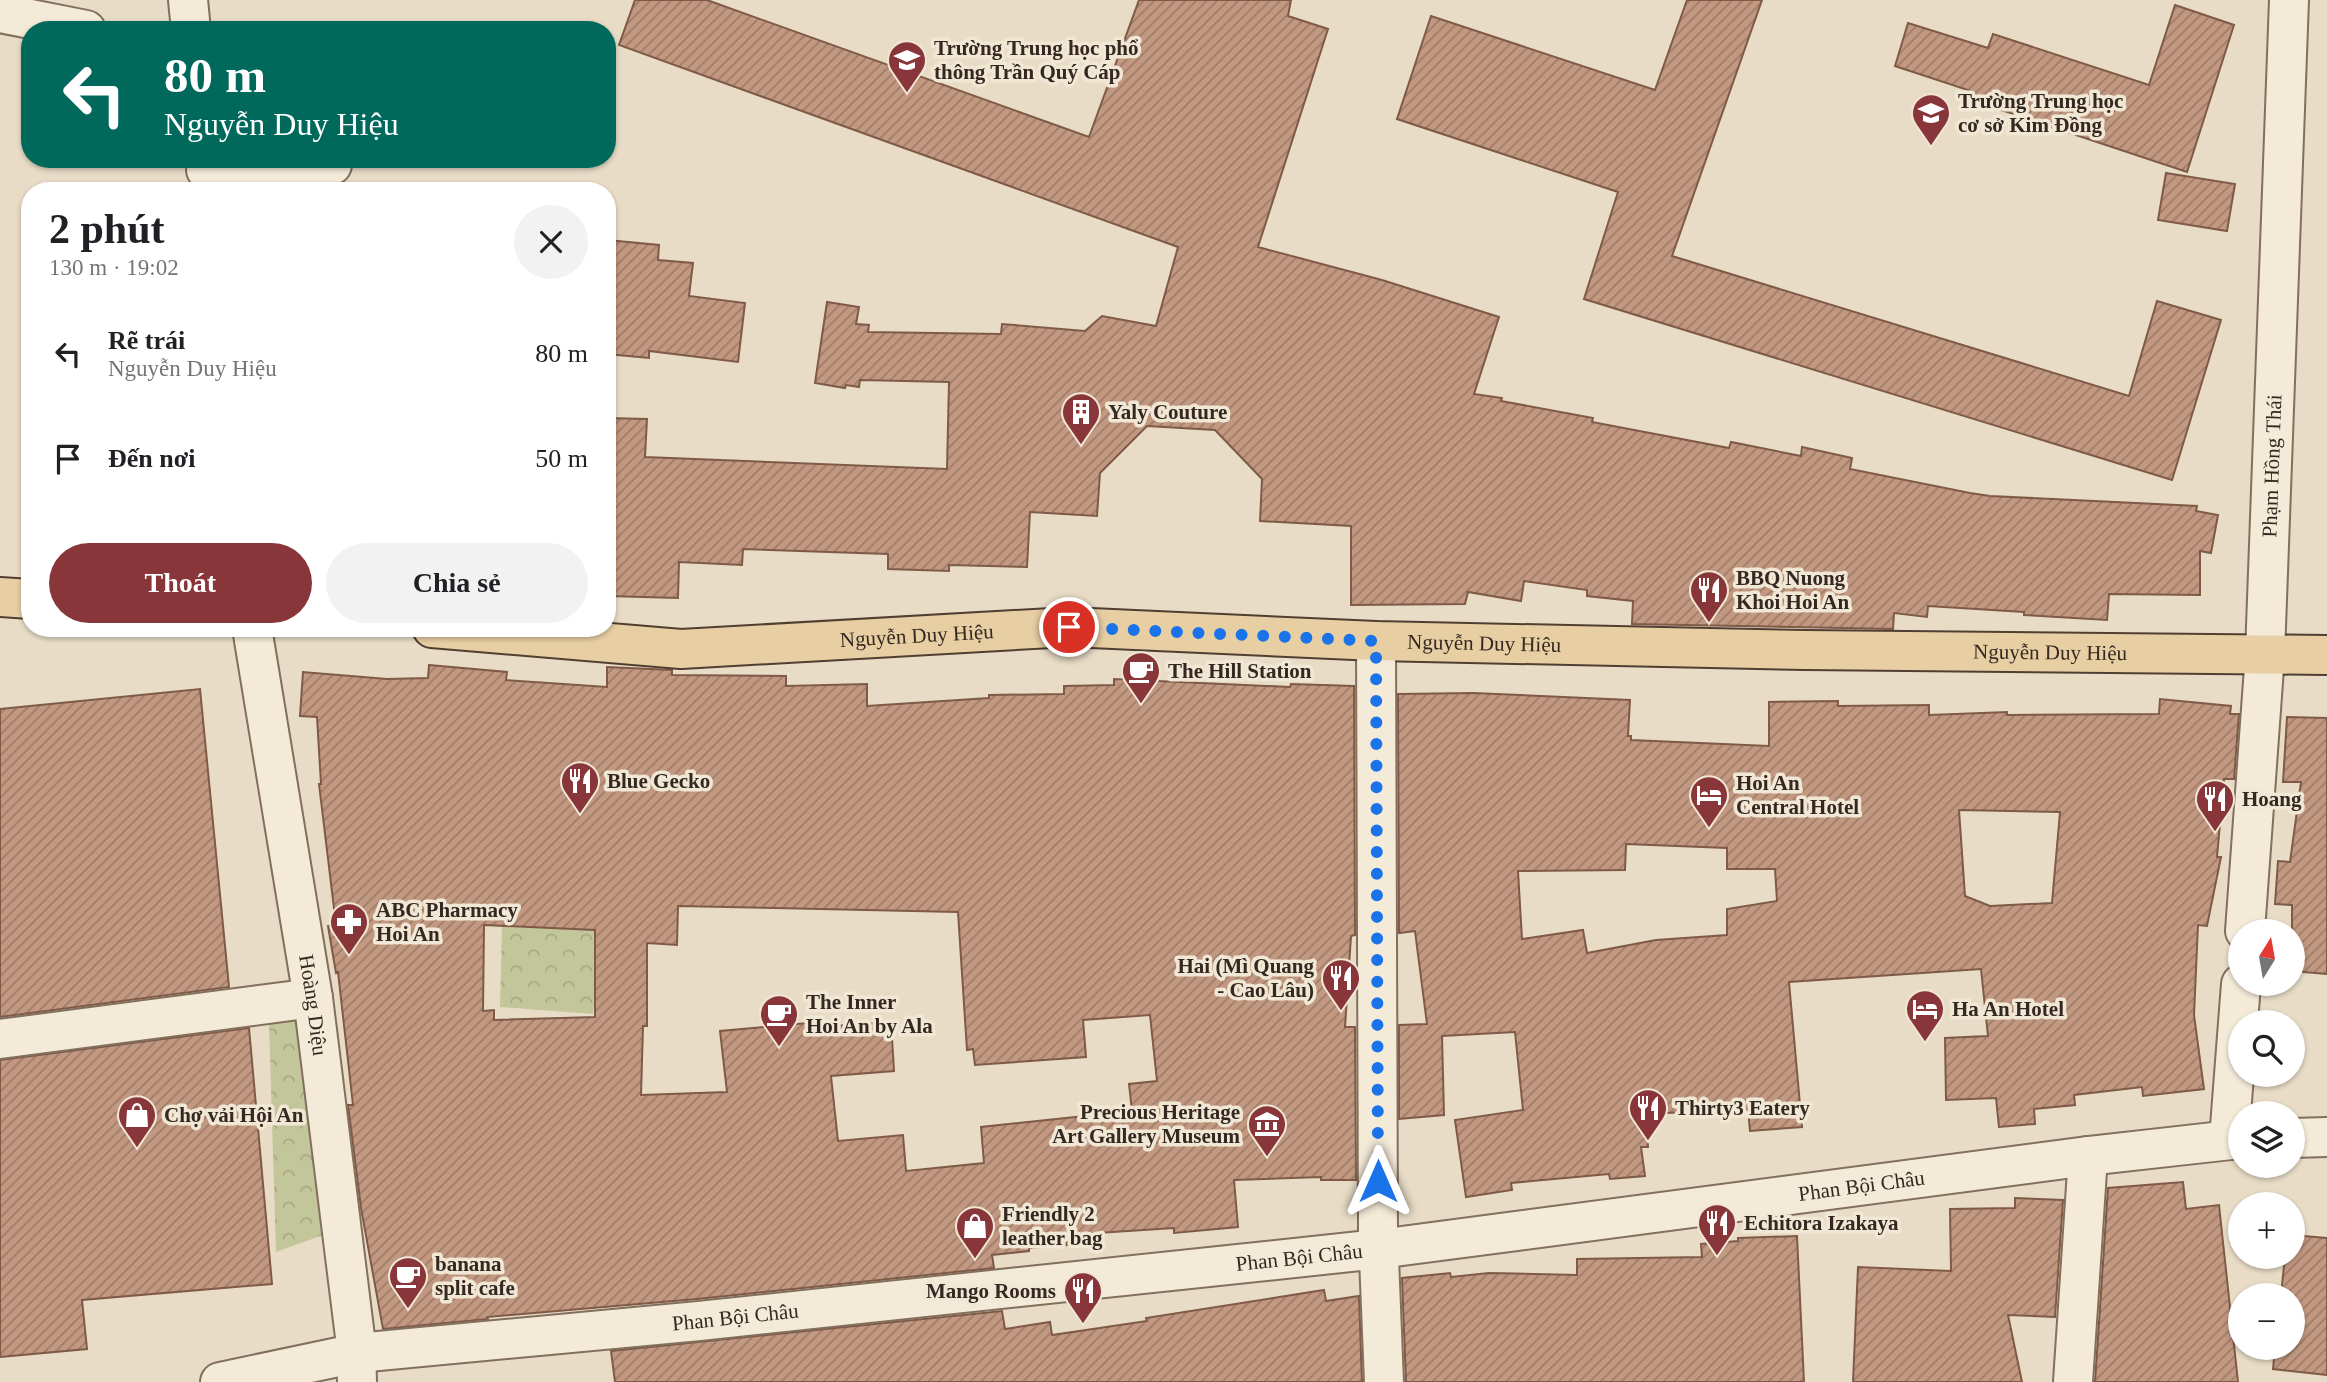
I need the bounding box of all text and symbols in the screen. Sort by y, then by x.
place label: Trường Trung học phổ thông Trần Quý Cáp [934,36,1139,84]
school or university icon: Trường Trung học phổ thông Trần Quý Cáp [886,39,928,94]
text: 80 m [164,48,266,103]
icon: left [49,49,140,140]
place label: Trường Trung học cơ sở Kim Đồng [1958,89,2123,137]
school or university icon: Trường Trung học cơ sở Kim Đồng [1910,92,1952,147]
text: Nguyễn Duy Hiệu [164,106,399,142]
button: close [514,205,588,279]
text: 2 phút [49,206,165,252]
text: 130 m · 19:02 [49,255,179,280]
text: Rẽ trái [108,326,185,355]
icon: left [49,335,87,373]
text: 80 m [535,339,588,368]
text: Nguyễn Duy Hiệu [108,356,277,381]
building icon: Yaly Couture [1060,391,1102,446]
street label: Phạm Hồng Thái [2257,394,2287,538]
place label: Yaly Couture [1108,400,1227,424]
icon: arrive [49,440,87,478]
text: Đến nơi [108,444,195,473]
text: 50 m [535,444,588,473]
button: Thoát [49,543,312,623]
button: Chia sẻ [326,543,588,623]
place label: BBQ Nuong Khoi Hoi An [1736,566,1850,614]
restaurant icon: BBQ Nuong Khoi Hoi An [1688,569,1730,624]
pin [1039,597,1099,657]
icon: arrive [1050,608,1088,646]
street label: Nguyễn Duy Hiệu [839,619,995,652]
street label: Nguyễn Duy Hiệu [1407,630,1562,657]
street label: Nguyễn Duy Hiệu [1973,640,2128,665]
cafe icon: The Hill Station [1120,650,1162,705]
place label: The Hill Station [1168,659,1312,683]
restaurant icon: Blue Gecko [559,760,601,815]
place label: Blue Gecko [607,769,710,793]
place label: Hoi An Central Hotel [1736,771,1859,819]
hotel icon: Hoi An Central Hotel [1688,774,1730,829]
restaurant icon: Hoang [2194,778,2236,833]
place label: Hoang [2242,787,2302,811]
place label: ABC Pharmacy Hoi An [376,898,518,946]
pharmacy icon: ABC Pharmacy Hoi An [328,901,370,956]
north arrow [2228,919,2305,996]
map controls [2228,919,2305,1360]
street label: Hoàng Diệu [294,953,332,1058]
place label: Hai (Mì Quang - Cao Lâu) [1177,954,1314,1002]
restaurant icon: Hai (Mì Quang - Cao Lâu) [1320,957,1362,1012]
hotel icon: Ha An Hotel [1904,988,1946,1043]
place label: The Inner Hoi An by Ala [806,990,933,1038]
cafe icon: The Inner Hoi An by Ala [758,993,800,1048]
place label: Ha An Hotel [1952,997,2064,1021]
button: search [2228,1010,2305,1087]
restaurant icon: Thirty3 Eatery [1627,1087,1669,1142]
shop icon: Chợ vải Hội An [116,1094,158,1149]
place label: Thirty3 Eatery [1675,1096,1810,1120]
place label: Precious Heritage Art Gallery Museum [1052,1100,1241,1148]
button: layers [2228,1101,2305,1178]
place label: Chợ vải Hội An [164,1103,304,1127]
museum icon: Precious Heritage Art Gallery Museum [1246,1103,1288,1158]
position arrow [1341,1144,1415,1218]
street label: Phan Bội Châu [1797,1165,1927,1206]
button: + [2228,1192,2305,1269]
place label: Friendly 2 leather bag [1002,1202,1103,1250]
restaurant icon: Echitora Izakaya [1696,1202,1738,1257]
shop icon: Friendly 2 leather bag [954,1205,996,1260]
place label: Echitora Izakaya [1744,1211,1899,1235]
street label: Phan Bội Châu [1235,1239,1364,1276]
place label: banana split cafe [435,1252,515,1300]
cafe icon: banana split cafe [387,1255,429,1310]
restaurant icon: Mango Rooms [1062,1270,1104,1325]
place label: Mango Rooms [926,1279,1056,1303]
button: − [2228,1283,2305,1360]
street label: Phan Bội Châu [671,1298,800,1335]

